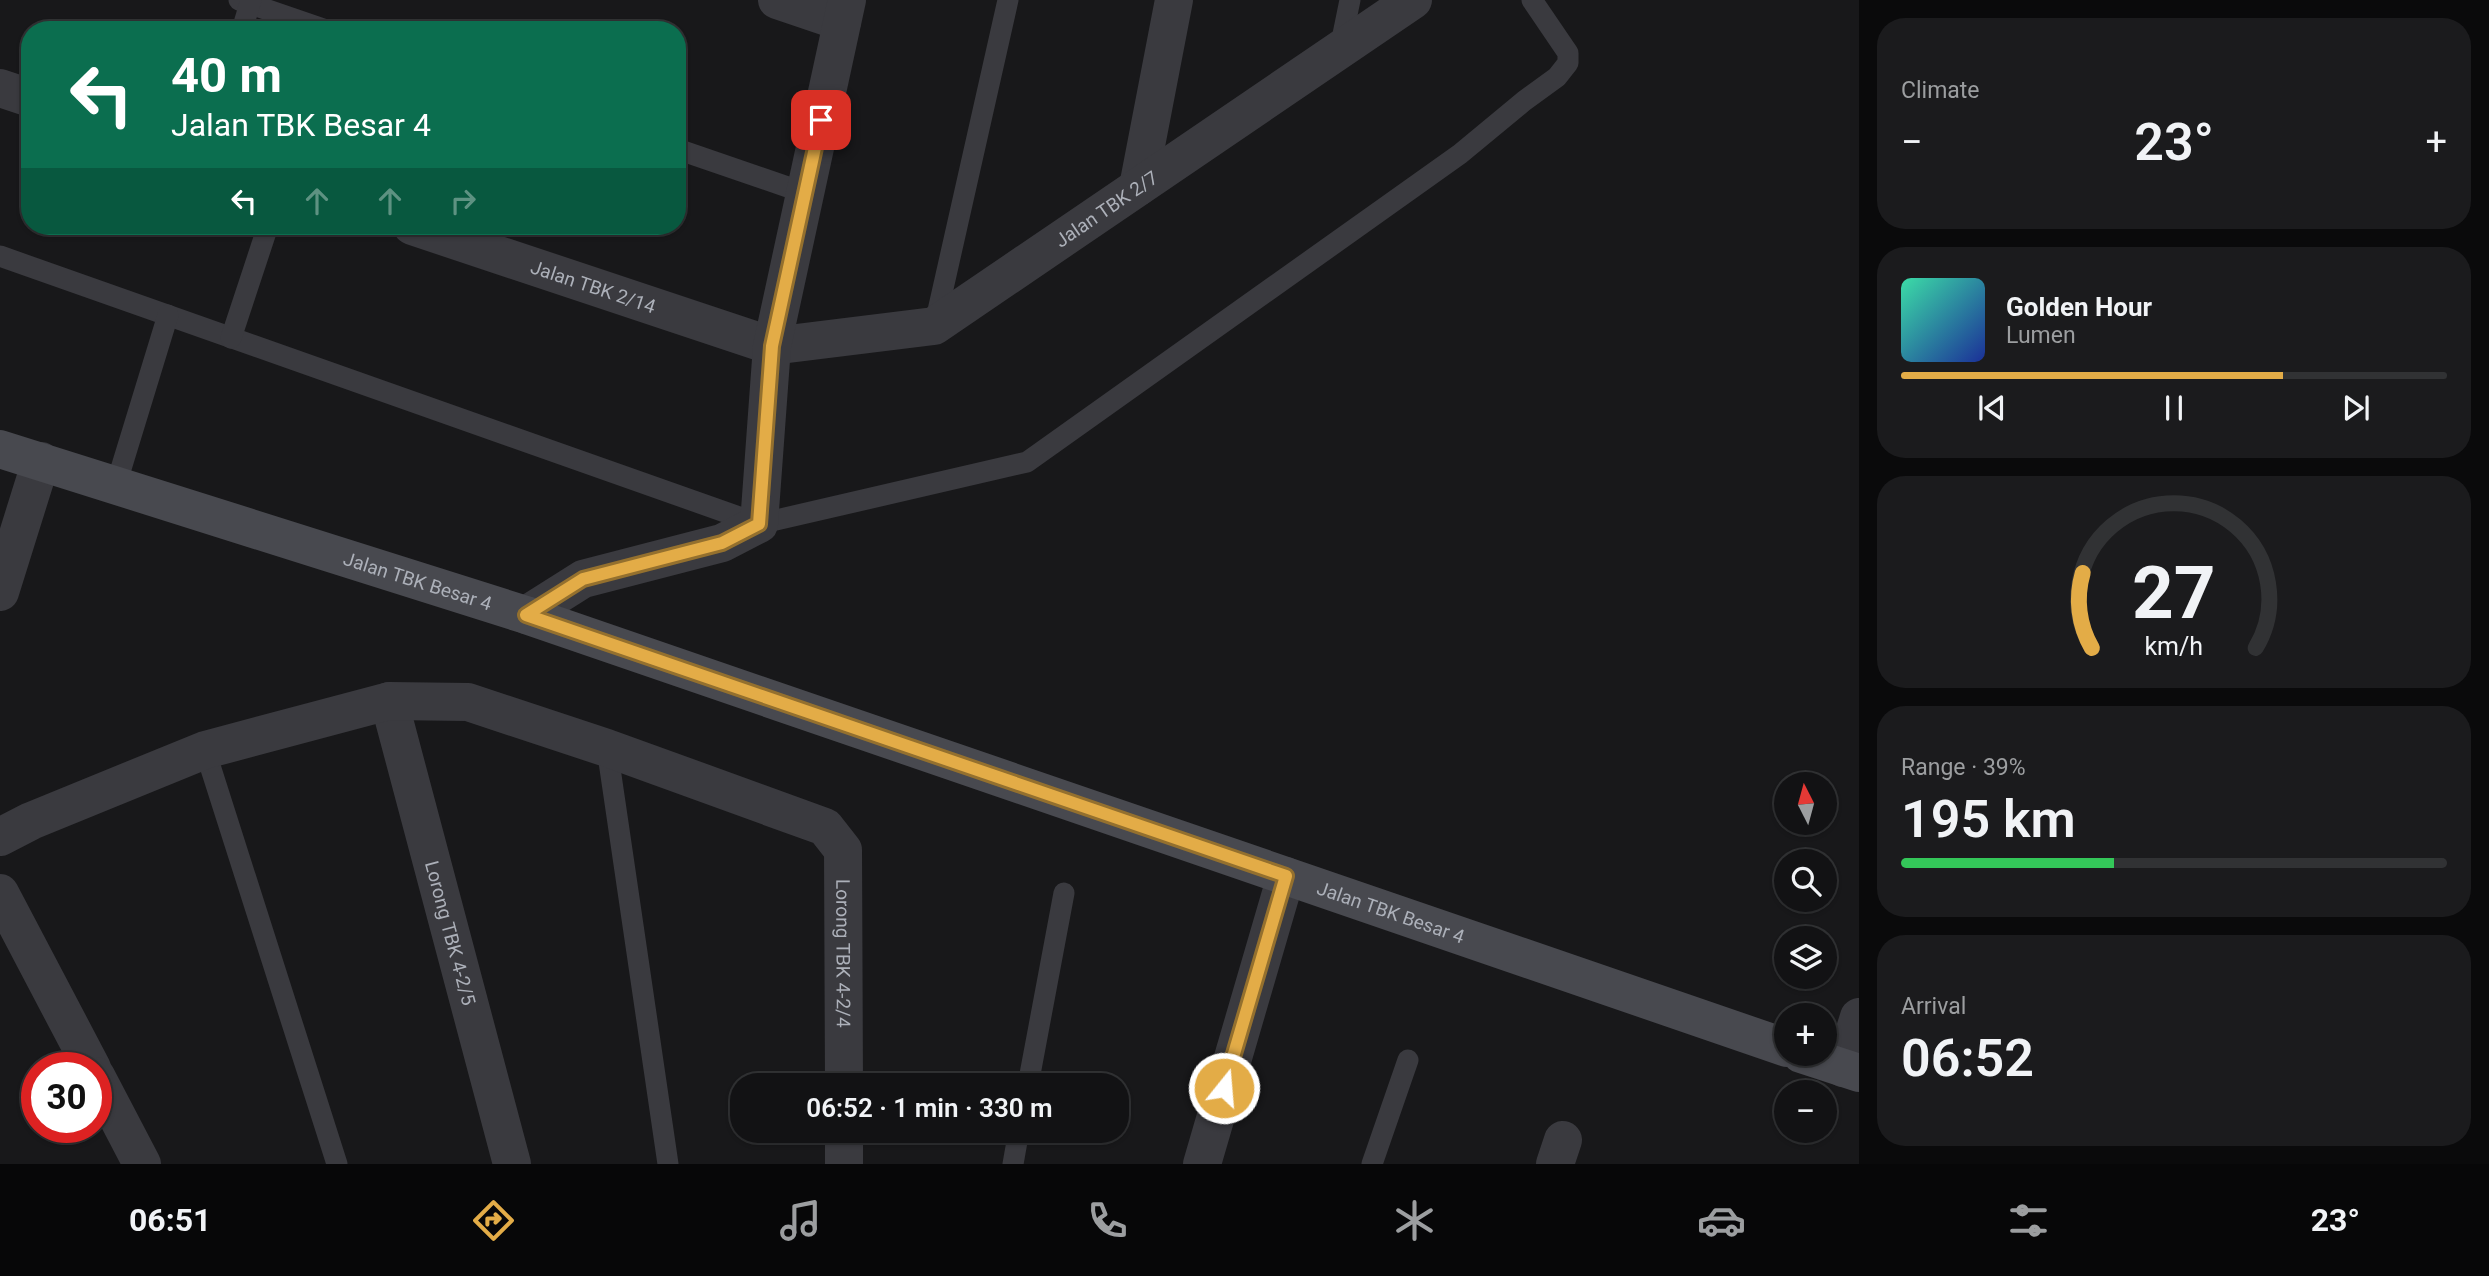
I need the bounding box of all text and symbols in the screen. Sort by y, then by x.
text: 40 m [171,47,282,104]
icon: left [56,49,147,140]
text: Climate [1901,77,1980,104]
pin [791,90,851,150]
icon: arrive [802,101,840,139]
text: Jalan TBK Besar 4 [171,106,431,144]
text: 23° [2134,112,2214,173]
text: − [1901,120,1923,164]
text: + [2425,120,2447,164]
street label: Jalan TBK 2/7 [1051,166,1162,252]
icon: left [225,182,263,220]
icon: ahead [298,182,336,220]
icon: ahead [371,182,409,220]
icon: right [444,182,482,220]
street label: Jalan TBK 2/14 [528,255,659,318]
text: Golden Hour [2006,292,2152,322]
text: Lumen [2006,322,2076,349]
icon: previous [1973,389,2011,427]
icon: pause [2155,389,2193,427]
icon: next [2337,389,2375,427]
street label: Jalan TBK Besar 4 [340,547,495,616]
text: 27 [2132,550,2216,636]
text: km/h [2145,632,2203,661]
text: Range · 39% [1901,754,2026,781]
north arrow [1774,772,1838,835]
map controls [1774,772,1837,1143]
text: 195 km [1901,789,2076,850]
button: search [1774,849,1837,912]
street label: Lorong TBK 4-2/5 [420,858,480,1008]
street label: Jalan TBK Besar 4 [1314,876,1468,948]
street label: Lorong TBK 4-2/4 [831,879,855,1028]
button: layers [1774,926,1837,989]
text: Arrival [1901,993,1966,1020]
button: + [1774,1003,1837,1066]
text: 06:52 [1901,1028,2034,1089]
position arrow [1187,1051,1261,1125]
speed limit sign: 30 [21,1052,112,1143]
button: − [1774,1080,1837,1143]
text: 06:52 · 1 min · 330 m [806,1093,1053,1123]
icon: directions [469,1196,518,1245]
icon: music [776,1196,825,1245]
icon: phone [1083,1196,1132,1245]
icon: climate [1390,1196,1439,1245]
icon: car [1697,1196,1746,1245]
icon: filters [2004,1196,2053,1245]
text: 06:51 [129,1201,211,1239]
text: 23° [2311,1201,2360,1239]

